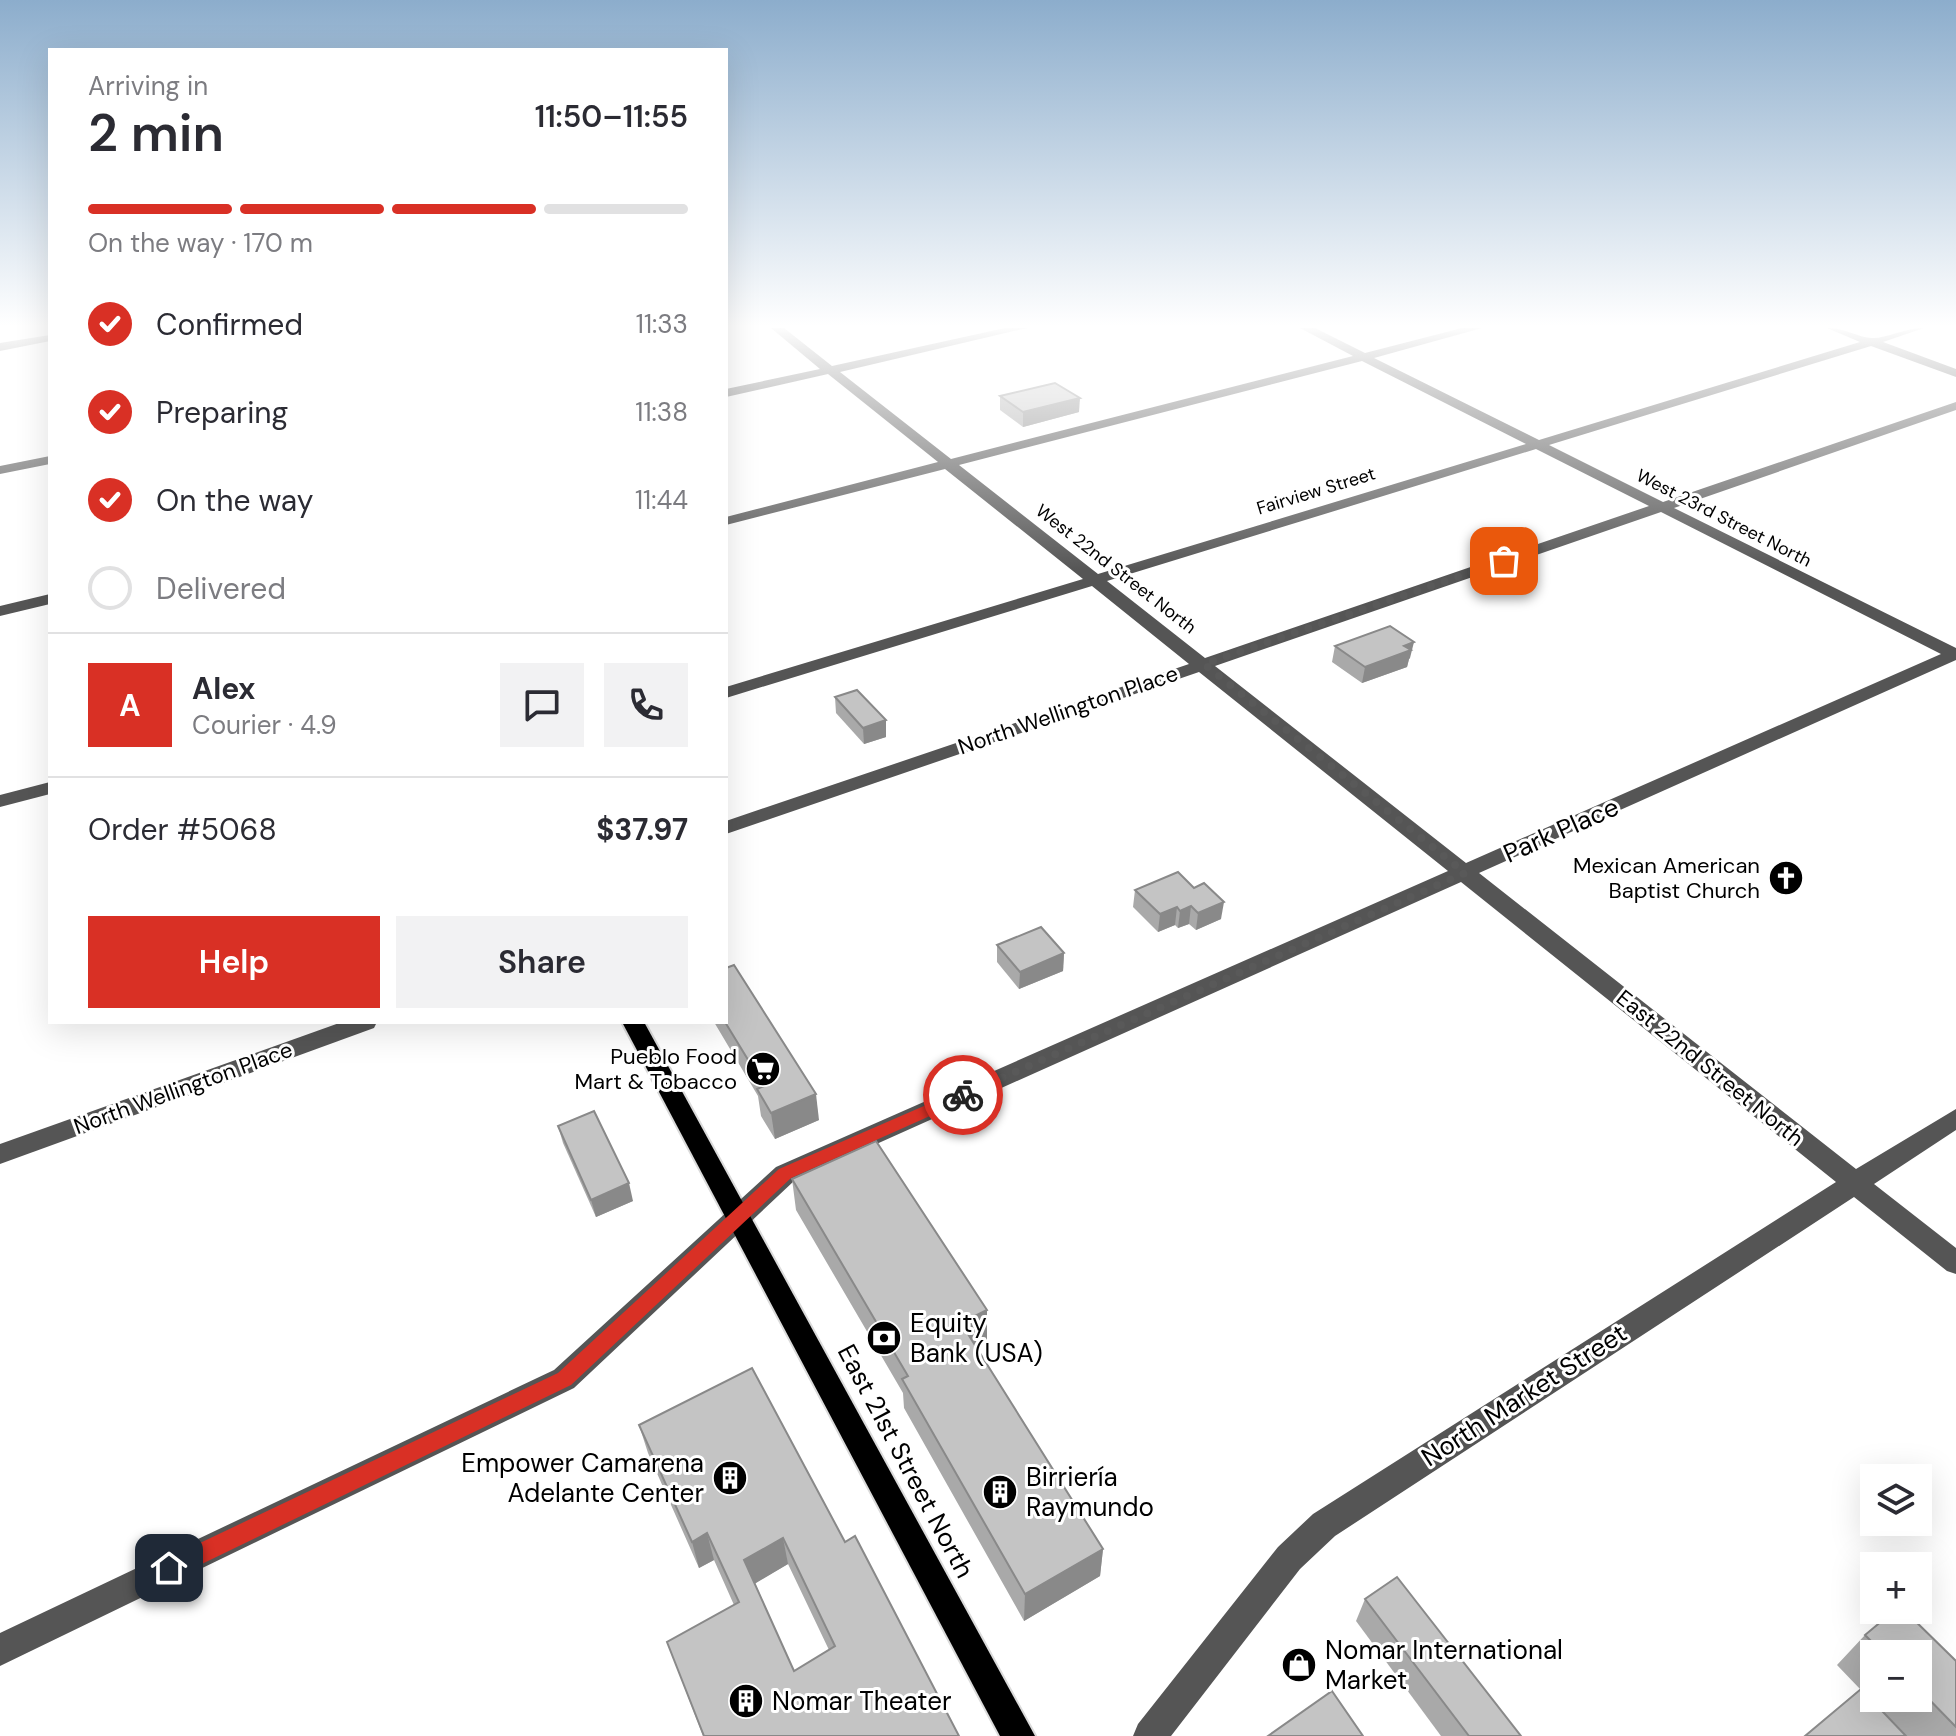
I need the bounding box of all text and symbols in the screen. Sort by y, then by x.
text: Arriving in [88,69,208,103]
text: 11:50–11:55 [535,97,688,136]
text: 2 min [88,99,224,167]
text: On the way · 170 m [88,226,313,260]
icon: check [88,302,132,346]
text: Confirmed [156,305,303,344]
text: 11:33 [636,307,688,341]
icon: check [88,390,132,434]
text: Preparing [156,393,288,432]
text: 11:38 [635,395,688,429]
street label: Fairview Street [1254,462,1378,520]
street label: West 23rd Street North [1632,463,1816,573]
icon: check [88,478,132,522]
text: On the way [156,481,313,520]
text: 11:44 [635,483,688,517]
street label: West 22nd Street North [1031,499,1201,639]
pin [1470,527,1538,595]
icon: bag [1482,539,1526,583]
text: Delivered [156,569,286,608]
street label: North Wellington Place [954,659,1182,761]
button: chat [500,663,584,747]
button: phone [604,663,688,747]
text: Alex [192,669,255,708]
text: A [119,686,141,725]
text: Courier · 4.9 [192,708,337,742]
street label: Park Place [1498,789,1624,871]
text: Order #5068 [88,810,277,849]
text: $37.97 [596,810,688,849]
place label: Mexican American Baptist Church [1573,851,1760,905]
church icon: Mexican American Baptist Church [1767,859,1805,897]
button: Help [88,916,380,1008]
button: Share [396,916,688,1008]
street label: East 22nd Street North [1610,983,1810,1153]
street label: North Wellington Place [70,1035,296,1141]
place label: Pueblo Food Mart & Tobacco [575,1042,737,1096]
supermarket icon: Pueblo Food Mart & Tobacco [744,1050,782,1088]
courier [923,1055,1003,1135]
icon: bike [941,1073,985,1117]
place label: Equity Bank (USA) [910,1306,1043,1370]
street label: North Market Street [1415,1316,1633,1474]
bank icon: Equity Bank (USA) [865,1319,903,1357]
street label: East 21st Street North [830,1338,982,1584]
place label: Empower Camarena Adelante Center [461,1446,704,1510]
building icon: Empower Camarena Adelante Center [711,1459,749,1497]
place label: Birriería Raymundo [1026,1460,1154,1524]
map controls [1860,1464,1932,1712]
button: layers [1860,1464,1932,1536]
building icon: Birriería Raymundo [981,1473,1019,1511]
pin [135,1534,203,1602]
icon: home [147,1546,191,1590]
button: + [1860,1552,1932,1624]
place label: Nomar International Market [1325,1633,1563,1697]
button: − [1860,1640,1932,1712]
shop icon: Nomar International Market [1280,1646,1318,1684]
building icon: Nomar Theater [727,1682,765,1720]
place label: Nomar Theater [772,1684,952,1718]

